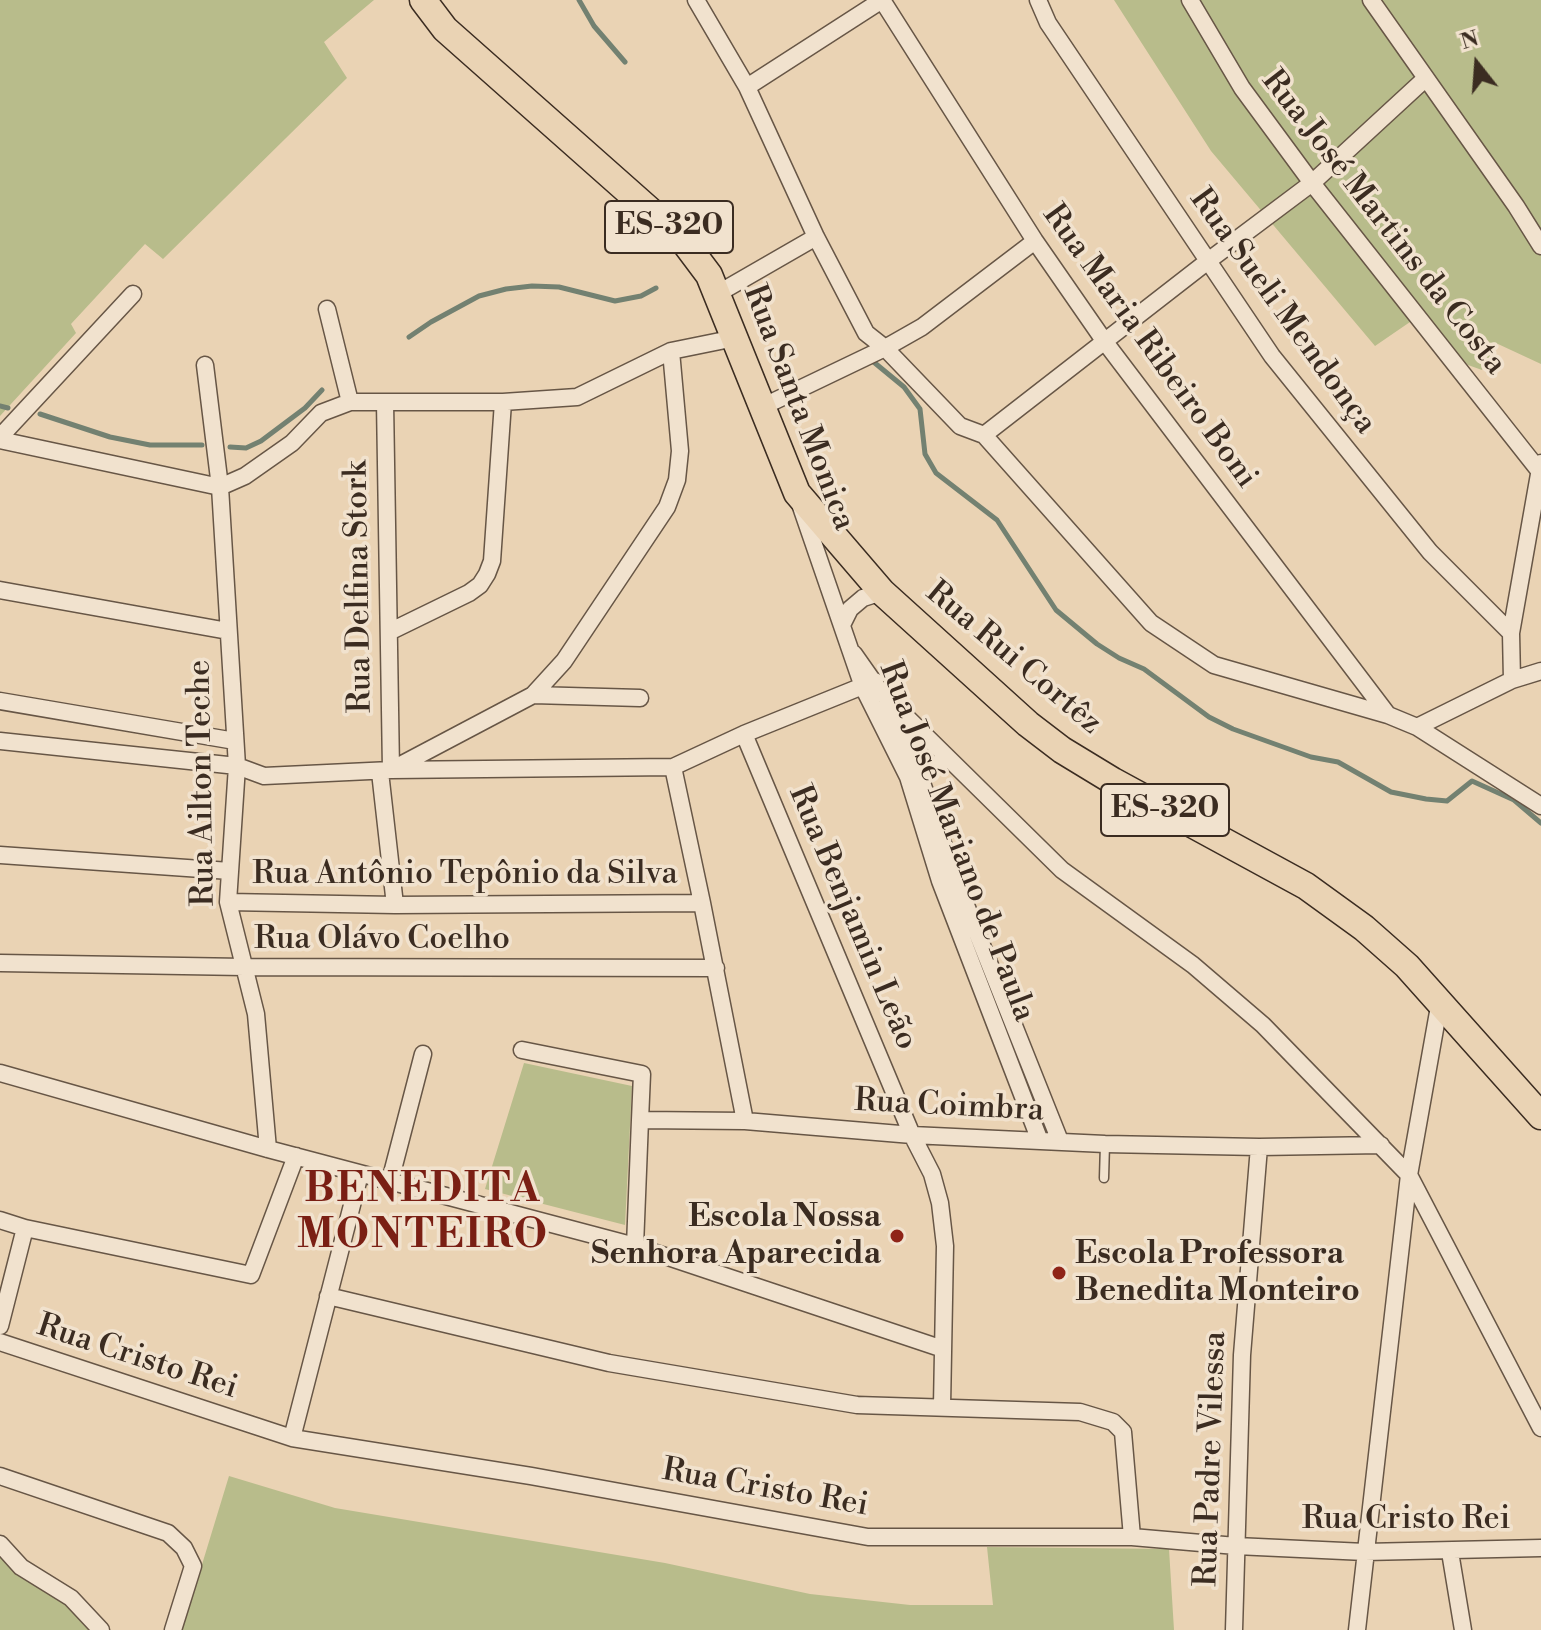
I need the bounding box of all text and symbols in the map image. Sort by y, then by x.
north arrow [1437,24,1517,104]
text: N [1458,25,1482,56]
street label: Rua José Martins da Costa [1252,63,1514,383]
street label: Rua Sueli Mendonça [1180,182,1384,442]
street label: Rua Maria Ribeiro Boni [1033,198,1265,496]
road number: ES-320 [605,201,733,253]
street label: Rua Santa Monica [734,280,862,536]
street label: Rua Delfina Stork [339,460,381,714]
street label: Rua Rui Cortêz [917,574,1109,744]
street label: Rua José Mariano de Paula [870,657,1042,1027]
street label: Rua Ailton Teche [182,659,224,907]
street label: Rua Benjamin Leão [779,780,925,1056]
road number: ES-320 [1101,784,1229,836]
street label: Rua Antônio Tepônio da Silva [252,856,678,894]
street label: Rua Olávo Coelho [254,921,510,959]
street label: Rua Coimbra [853,1083,1045,1131]
district label: BENEDITA MONTEIRO [297,1167,549,1261]
place label: Escola Nossa Senhora Aparecida [591,1199,881,1274]
marker: Escola Nossa Senhora Aparecida [888,1227,906,1245]
place label: Escola Professora Benedita Monteiro [1075,1236,1360,1311]
marker: Escola Professora Benedita Monteiro [1050,1264,1068,1282]
street label: Rua Cristo Rei [32,1308,242,1408]
street label: Rua Padre Vilessa [1188,1331,1236,1587]
street label: Rua Cristo Rei [659,1452,871,1526]
street label: Rua Cristo Rei [1302,1501,1510,1539]

